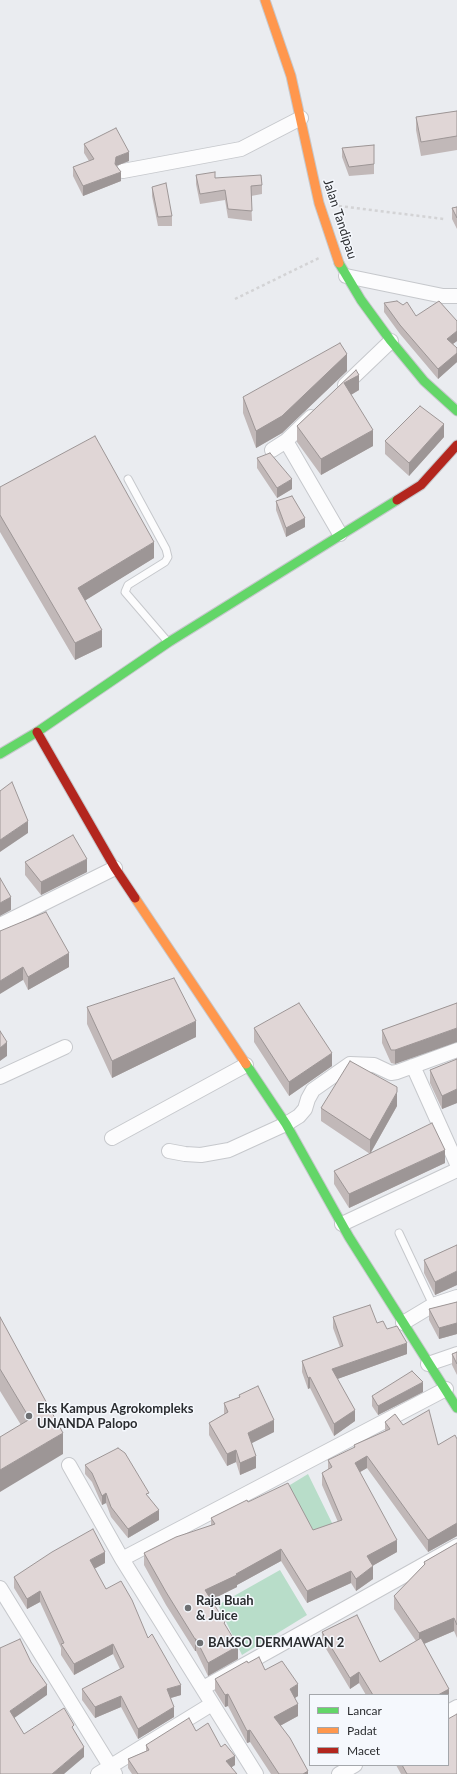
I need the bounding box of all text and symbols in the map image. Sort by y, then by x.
street label: Jalan Tandipau [320,177,360,261]
place label: Eks Kampus Agrokompleks UNANDA Palopo [37,1401,193,1432]
marker: Eks Kampus Agrokompleks UNANDA Palopo [24,1411,34,1421]
place label: Raja Buah & Juice [196,1593,254,1624]
marker: Raja Buah & Juice [183,1603,193,1613]
place label: BAKSO DERMAWAN 2 [208,1635,344,1651]
marker: BAKSO DERMAWAN 2 [195,1638,205,1648]
legend [309,1694,449,1766]
text: Lancar [347,1703,382,1718]
text: Padat [347,1723,377,1738]
text: Macet [347,1743,380,1758]

